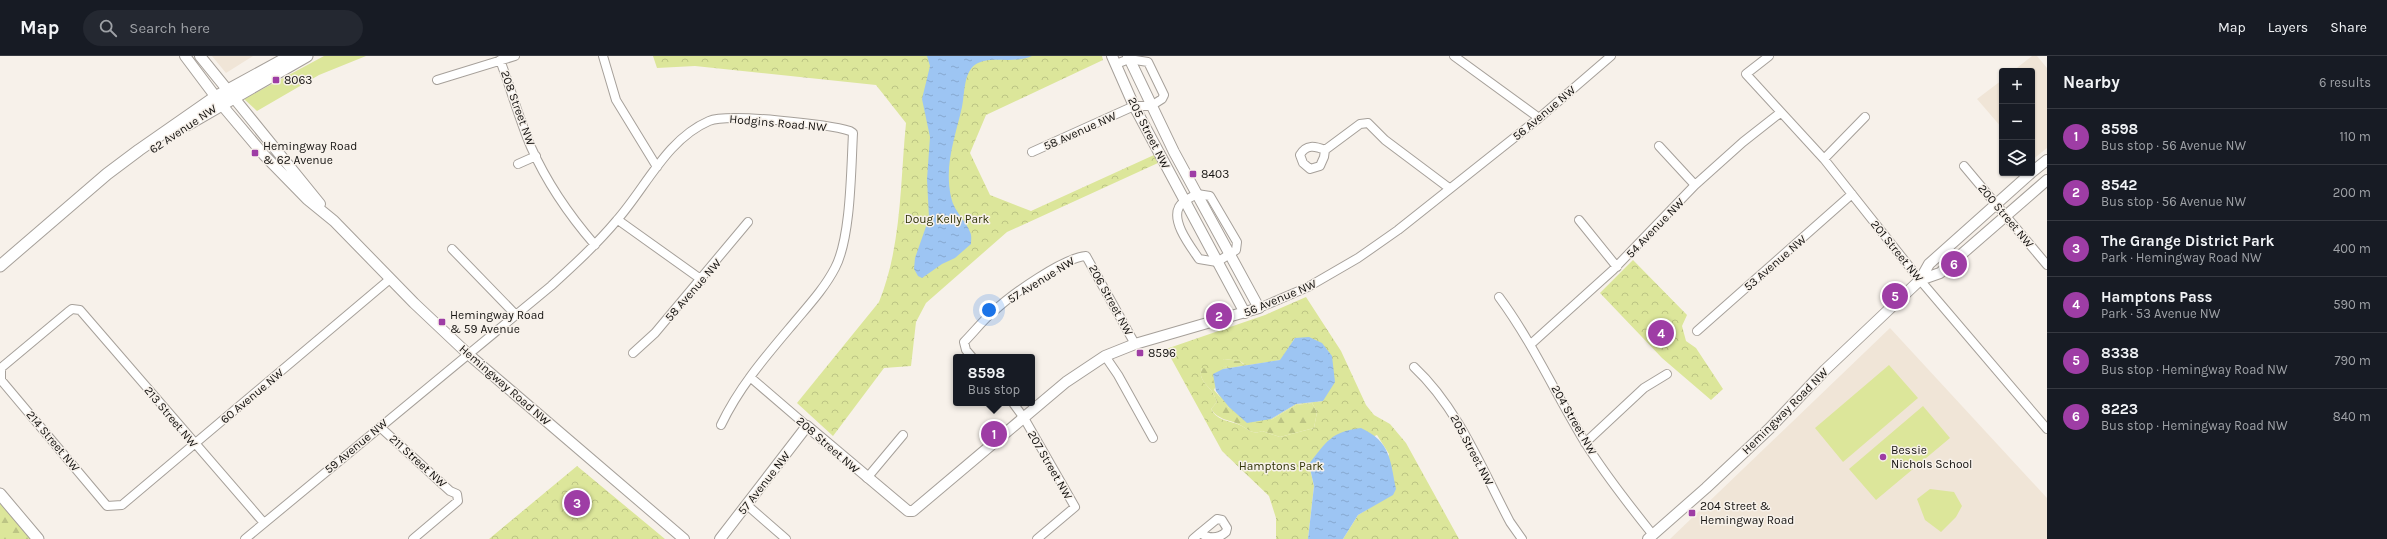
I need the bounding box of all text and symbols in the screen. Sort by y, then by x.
search box [83,10,363,46]
text: Map [20,17,59,39]
icon: search [97,17,119,39]
text: Search here [129,19,210,37]
text: Map [2218,19,2246,36]
text: Layers [2268,19,2308,36]
text: Share [2330,19,2367,36]
street label: 208 Street NW [498,68,538,148]
map controls [1999,68,2035,176]
button: + [1999,68,2035,104]
text: Nearby [2063,72,2120,92]
place label: 8063 [284,73,312,87]
marker: 8063 [271,75,281,85]
text: 6 results [2319,75,2371,90]
street label: 56 Avenue NW [1510,82,1578,143]
street label: 205 Street NW [1125,95,1173,171]
street label: 62 Avenue NW [147,101,219,157]
button: − [1999,104,2035,140]
street label: 58 Avenue NW [1041,109,1119,153]
street label: Hodgins Road NW [729,112,828,134]
text: 8598 [2101,120,2138,138]
text: 1 [2074,129,2078,144]
text: 110 m [2339,129,2371,144]
text: Bus stop · 56 Avenue NW [2101,138,2246,153]
place label: Hemingway Road & 62 Avenue [263,139,357,167]
button: layers [1999,140,2035,176]
marker: Hemingway Road & 62 Avenue [250,148,260,158]
place label: 8403 [1201,167,1229,181]
marker: 8403 [1188,169,1198,179]
text: 8542 [2101,176,2137,194]
street label: 200 Street NW [1975,181,2037,251]
text: 2 [2072,185,2080,200]
text: 200 m [2333,185,2371,200]
text: Bus stop · 56 Avenue NW [2101,194,2246,209]
street label: 54 Avenue NW [1623,195,1687,261]
park label: Doug Kelly Park [905,212,989,226]
street label: 201 Street NW [1868,217,1926,285]
street label: 53 Avenue NW [1741,232,1809,294]
text: The Grange District Park [2101,232,2274,250]
text: 3 [2072,241,2080,256]
text: 400 m [2333,241,2371,256]
pin: 6 [1941,249,1967,279]
text: Park · Hemingway Road NW [2101,250,2262,265]
street label: 57 Avenue NW [1005,254,1077,306]
street label: 58 Avenue NW [662,256,724,324]
street label: 206 Street NW [1086,262,1136,338]
street label: 56 Avenue NW [1241,276,1319,320]
pin: 5 [1882,281,1908,311]
text: Hamptons Pass [2101,288,2213,306]
text: 4 [2072,297,2080,312]
text: 590 m [2333,297,2371,312]
your location [979,300,999,320]
pin: 2 [1206,301,1232,331]
text: Park · 53 Avenue NW [2101,306,2220,321]
place label: Hemingway Road & 59 Avenue [450,308,544,336]
marker: Hemingway Road & 59 Avenue [437,317,447,327]
pin: 4 [1648,318,1674,348]
street label: Hemingway Road NW [457,342,554,429]
text: 8338 [2101,344,2139,362]
place label: 8596 [1148,346,1176,360]
marker: 8596 [1135,348,1145,358]
text: 5 [2072,353,2080,368]
text: 790 m [2334,353,2371,368]
popup [953,354,1035,406]
text: Bus stop · Hemingway Road NW [2101,362,2288,377]
text: 8598 [968,364,1005,382]
street label: 60 Avenue NW [218,365,287,426]
street label: Hemingway Road NW [1739,365,1831,457]
text: Bus stop [968,382,1020,397]
street label: 204 Street NW [1548,383,1600,458]
street label: 213 Street NW [141,384,201,451]
text: 8223 [2101,400,2138,418]
street label: 214 Street NW [23,408,83,475]
text: 6 [2072,409,2080,424]
text: 840 m [2333,409,2371,424]
street label: 205 Street NW [1447,412,1497,488]
street label: 208 Street NW [794,414,863,476]
street label: 59 Avenue NW [322,415,391,476]
text: Bus stop · Hemingway Road NW [2101,418,2288,433]
pin: 1 [981,419,1007,449]
street label: 207 Street NW [1025,428,1076,502]
street label: 211 Street NW [386,432,450,491]
place label: Bessie Nichols School [1891,443,1972,471]
street label: 57 Avenue NW [735,448,793,517]
marker: Bessie Nichols School [1878,452,1888,462]
park label: Hamptons Park [1239,459,1324,473]
pin: 3 [564,488,590,518]
place label: 204 Street & Hemingway Road [1700,499,1794,527]
marker: 204 Street & Hemingway Road [1687,508,1697,518]

